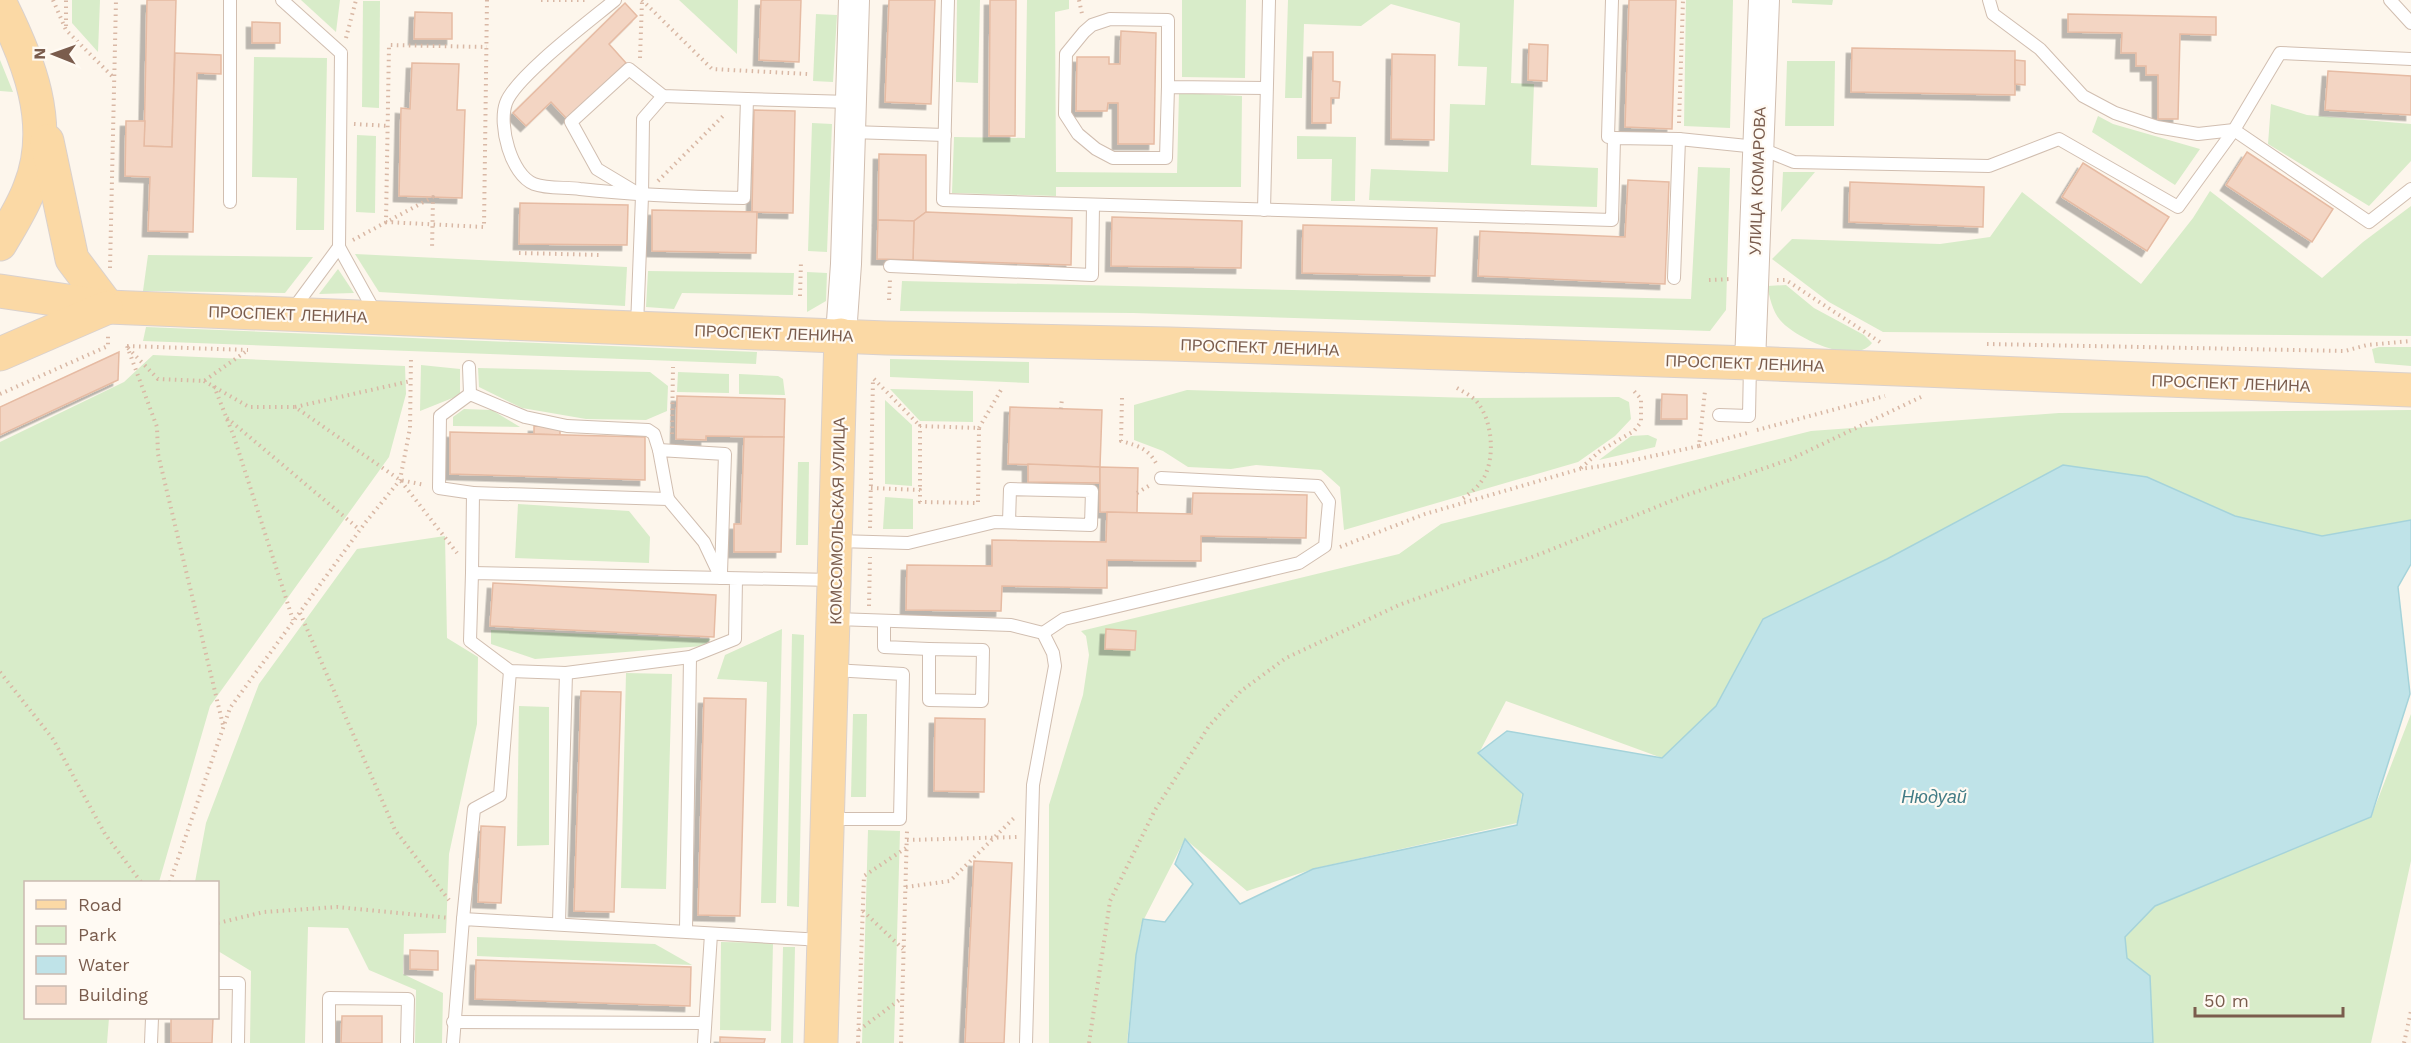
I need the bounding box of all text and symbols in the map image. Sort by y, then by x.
north arrow [24,24,84,84]
text: N [30,48,49,60]
street label: УЛИЦА КОМАРОВА [1745,106,1770,256]
street label: ПРОСПЕКТ ЛЕНИНА [208,302,368,327]
street label: ПРОСПЕКТ ЛЕНИНА [694,321,854,346]
street label: ПРОСПЕКТ ЛЕНИНА [1180,335,1340,360]
street label: ПРОСПЕКТ ЛЕНИНА [1665,351,1825,376]
street label: ПРОСПЕКТ ЛЕНИНА [2151,371,2311,396]
street label: КОМСОМОЛЬСКАЯ УЛИЦА [826,417,849,625]
water label: Нюдуай [1901,786,1967,807]
legend [24,881,219,1019]
text: Road [78,894,122,915]
text: Park [78,924,117,945]
text: Water [78,954,130,975]
scale bar [2195,980,2344,1018]
text: Building [78,984,148,1005]
text: 50 m [2204,990,2249,1011]

